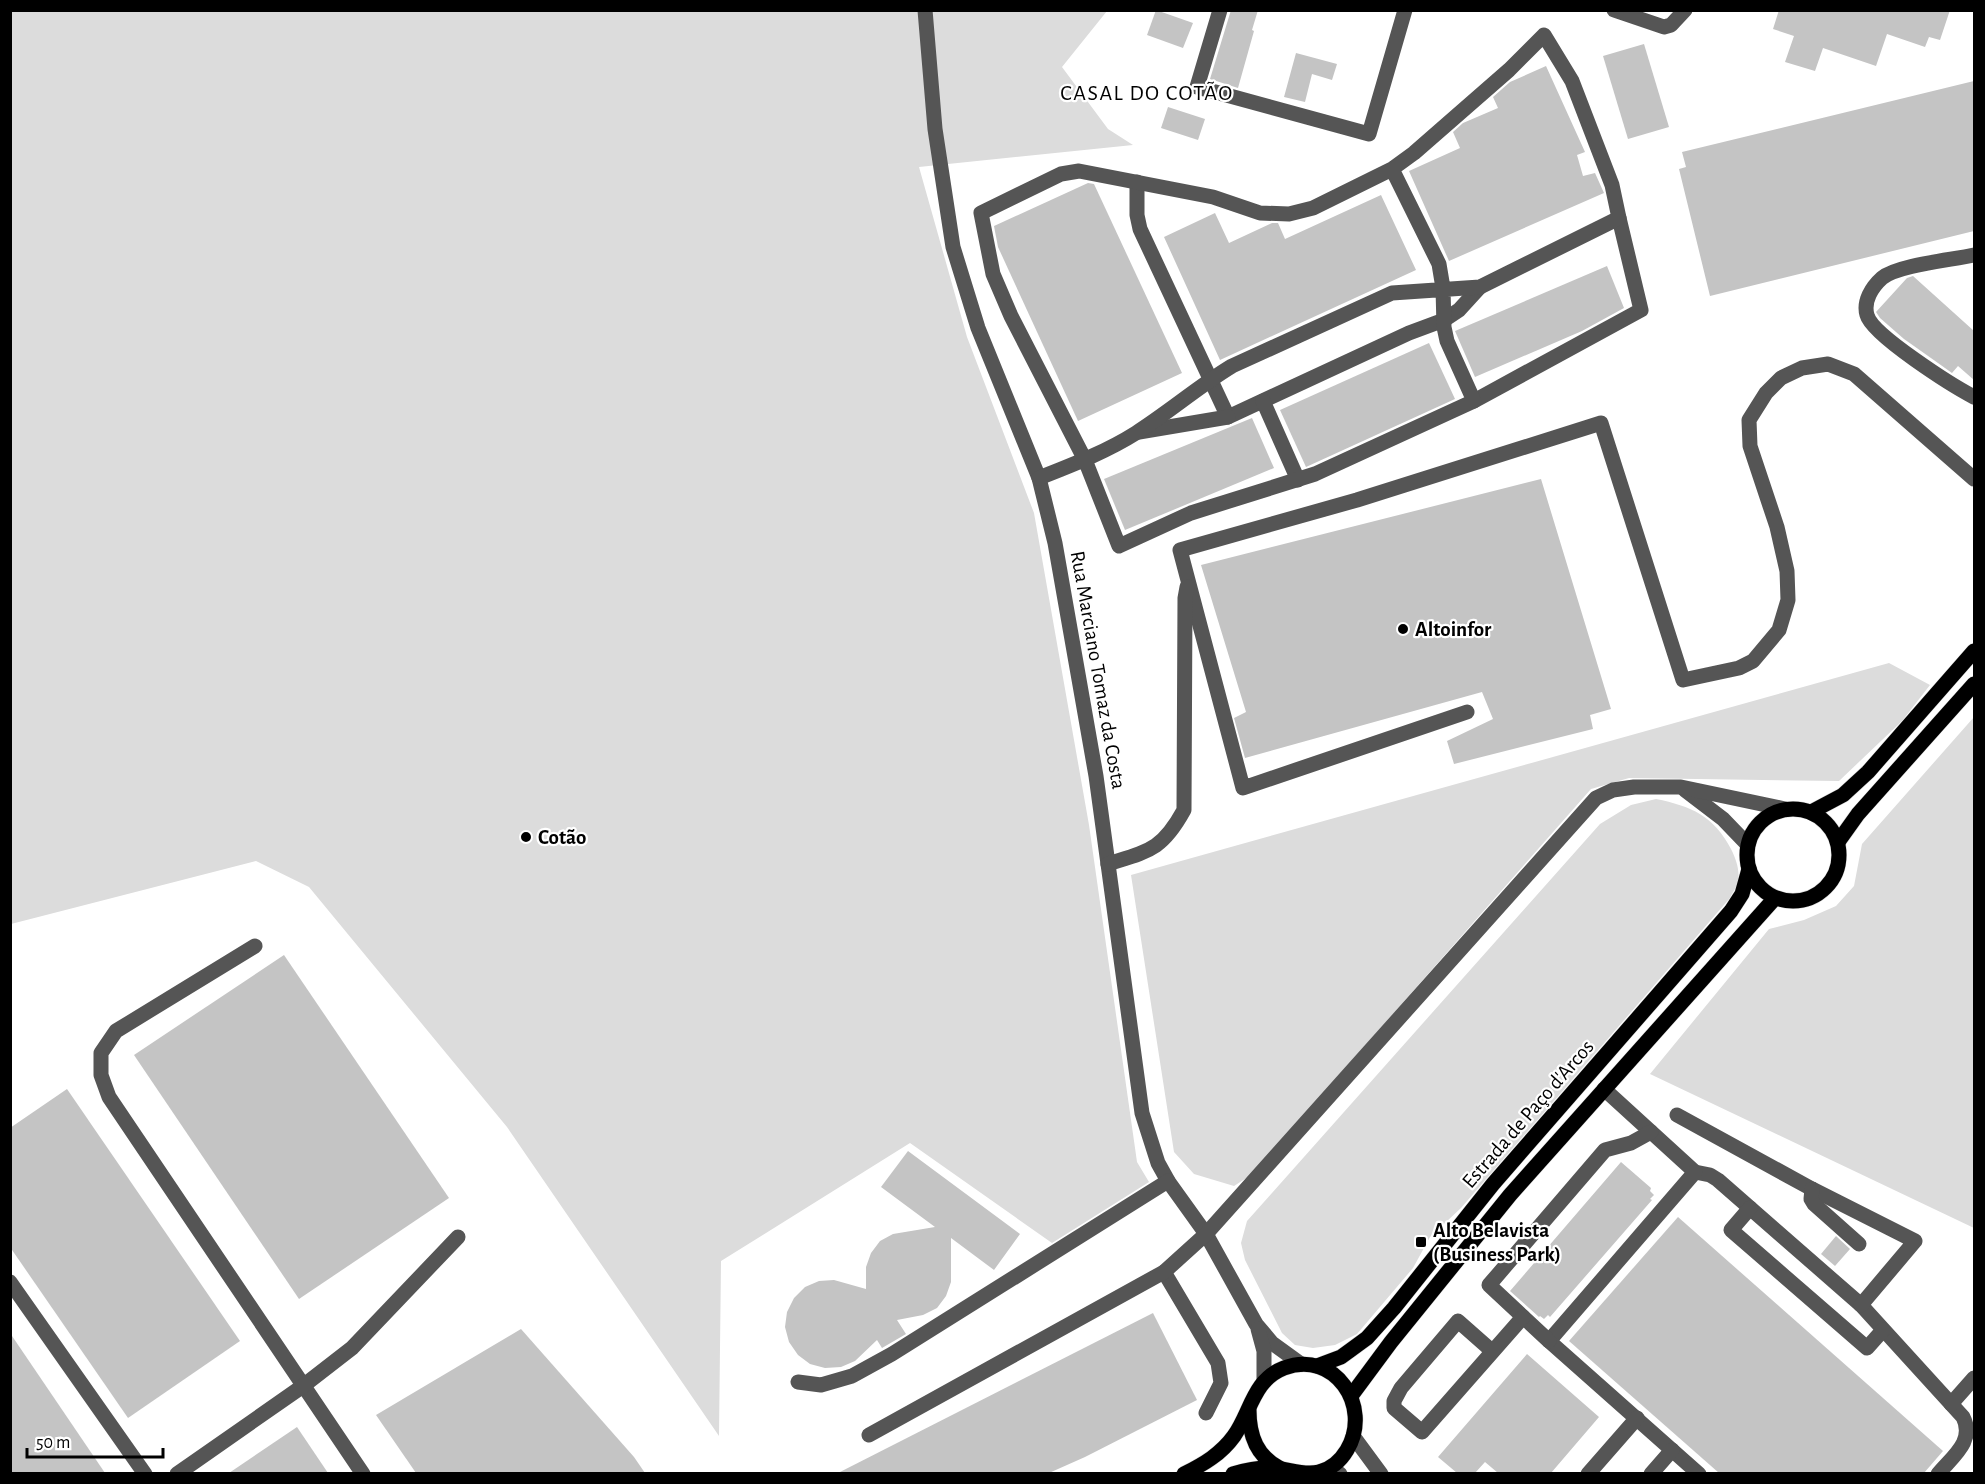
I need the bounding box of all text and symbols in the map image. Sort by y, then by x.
district label: CASAL DO COTÃO [1060,81,1234,104]
street label: Rua Marciano Tomaz da Costa [1067,549,1129,791]
place label: Altoinfor [1415,619,1492,640]
marker: Altoinfor [1396,622,1410,636]
place label: Cotão [538,827,586,848]
marker: Cotão [519,830,533,844]
street label: Estrada de Paço d'Arcos [1458,1036,1598,1192]
place label: Alto Belavista (Business Park) [1433,1220,1561,1265]
marker: Alto Belavista (Business Park) [1414,1235,1428,1249]
scale bar [27,1421,164,1459]
text: 50 m [36,1434,70,1452]

